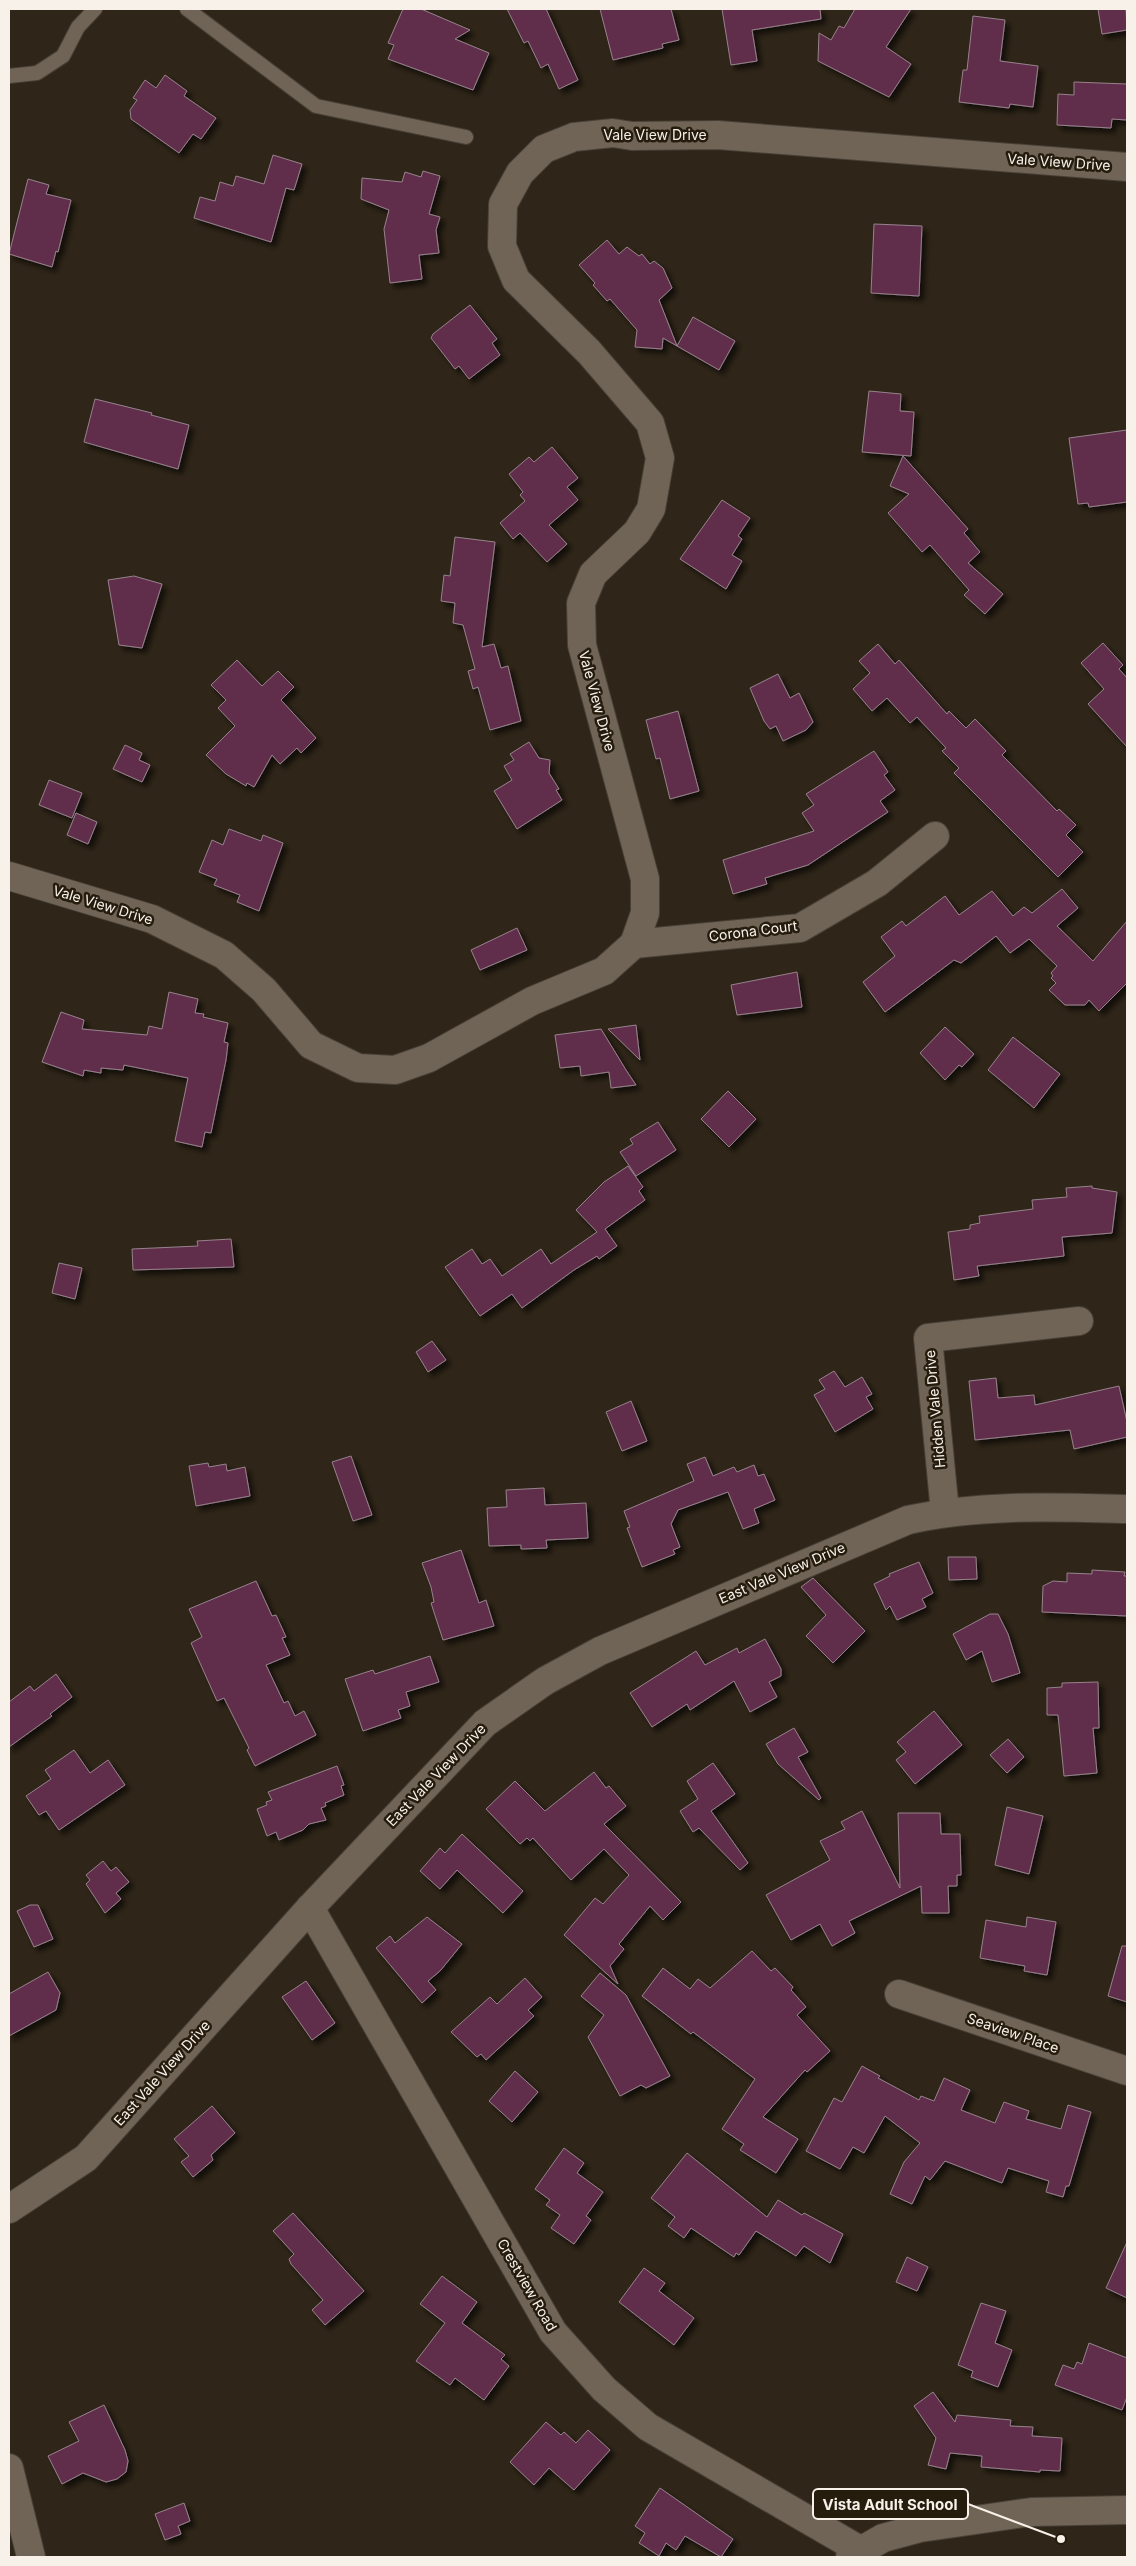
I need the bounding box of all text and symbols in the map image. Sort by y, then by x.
street label: Vale View Drive [603,126,707,143]
street label: Vale View Drive [1007,149,1111,174]
street label: Vale View Drive [576,649,619,753]
street label: Vale View Drive [51,881,155,928]
street label: Corona Court [708,917,799,944]
street label: Hidden Vale Drive [921,1349,948,1469]
street label: East Vale View Drive [716,1538,848,1607]
street label: East Vale View Drive [382,1720,489,1829]
street label: Seaview Place [965,2009,1061,2056]
street label: East Vale View Drive [110,2017,213,2129]
street label: Crestview Road [494,2235,561,2334]
callout: Vista Adult School [813,2489,968,2519]
text: Vista Adult School [823,2495,957,2514]

